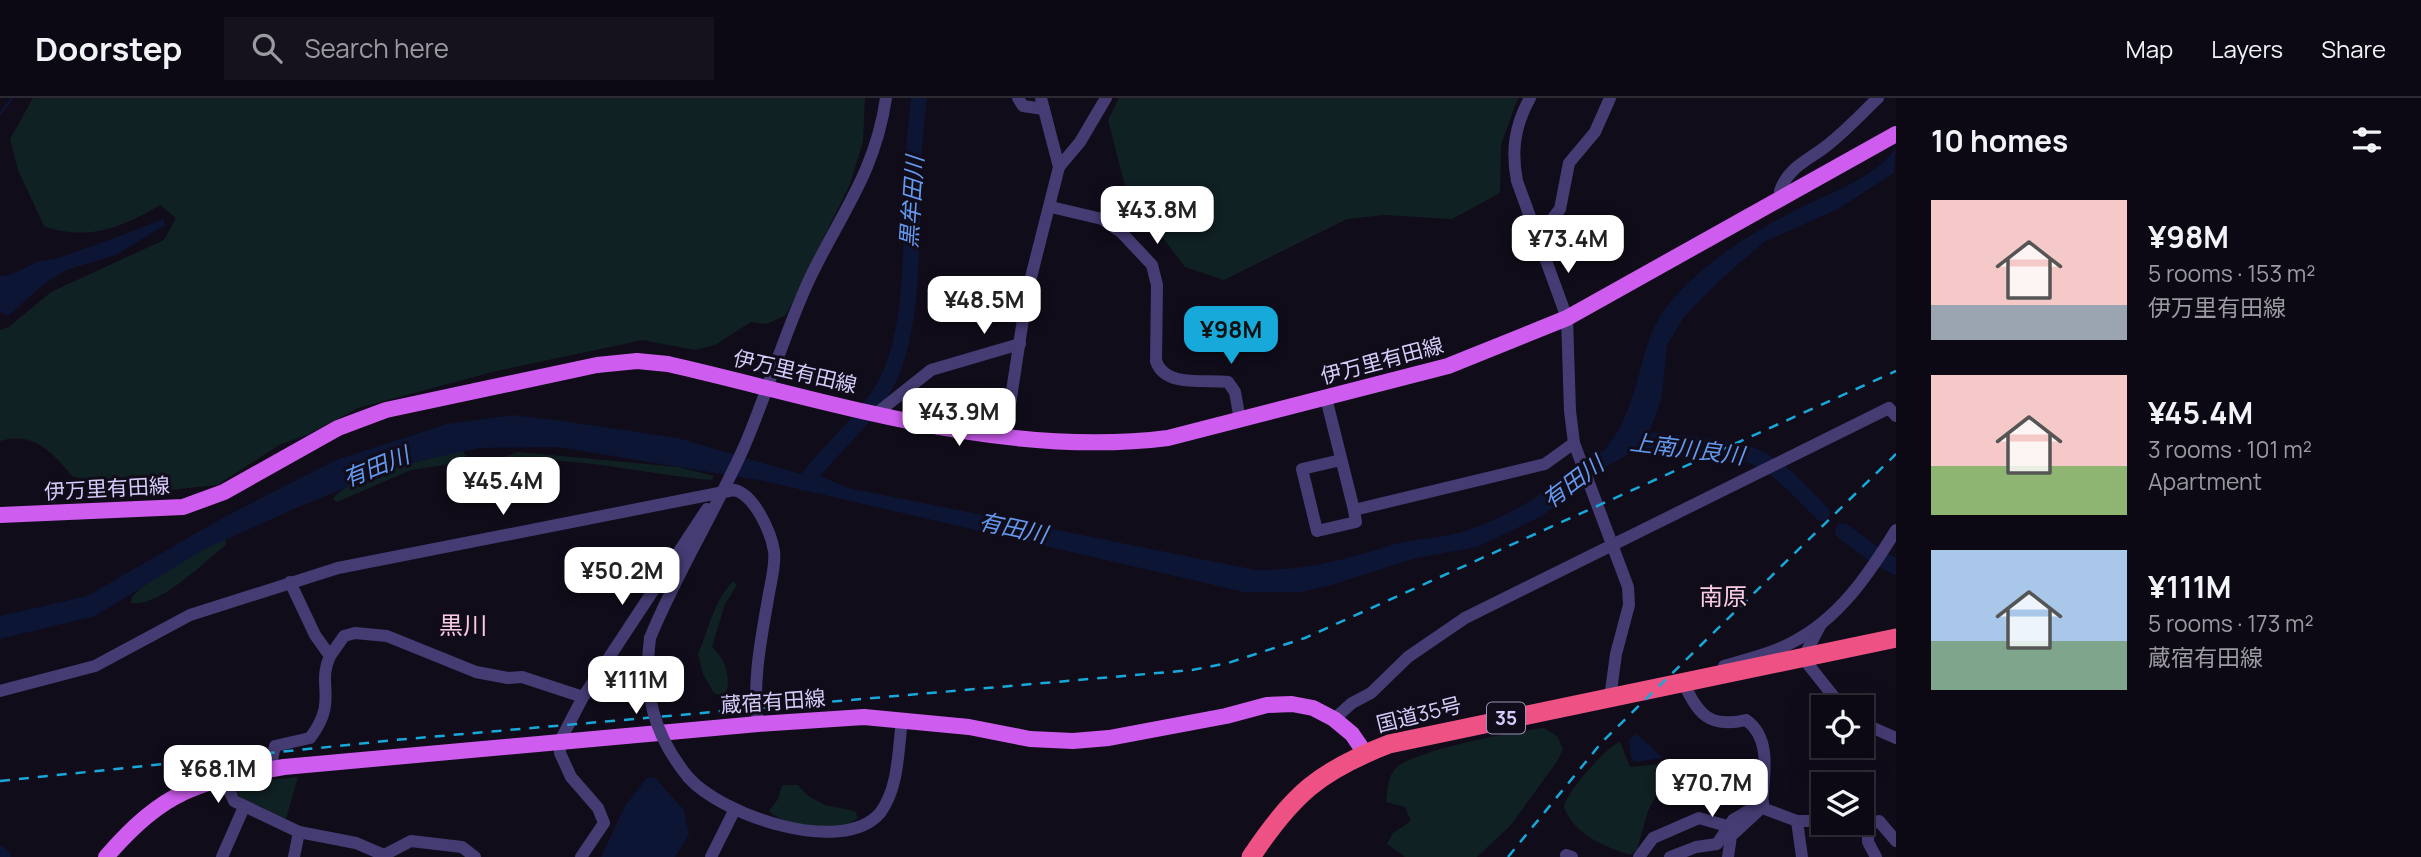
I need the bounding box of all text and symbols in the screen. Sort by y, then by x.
search box [224,17,714,80]
text: Doorstep [35,26,182,71]
icon: search [248,29,286,67]
text: Search here [304,30,449,66]
text: Map [2126,32,2173,65]
text: Layers [2211,32,2283,65]
text: Share [2321,32,2386,65]
text: 10 homes [1931,120,2068,161]
icon: filters [2348,121,2386,159]
water label: 黒牟田川 [892,152,930,249]
pin: ¥43.8M [1100,186,1214,246]
text: ¥43.8M [1117,193,1197,225]
pin: ¥73.4M [1511,216,1625,275]
text: ¥98M [2148,216,2229,257]
text: ¥73.4M [1528,222,1608,254]
icon: home [1987,228,2071,312]
text: 5 rooms · 153 m² [2148,257,2315,289]
pin: ¥48.5M [927,276,1041,336]
text: ¥48.5M [944,283,1024,315]
text: 伊万里有田線 [2148,291,2286,323]
pin: ¥98M [1190,306,1272,366]
text: ¥98M [1200,313,1262,345]
street label: 伊万里有田線 [1317,330,1446,390]
street label: 伊万里有田線 [731,343,860,399]
pin: ¥43.9M [902,388,1016,448]
text: ¥45.4M [2148,392,2253,433]
text: ¥43.9M [919,395,999,427]
icon: home [1987,403,2071,487]
water label: 上南川良川 [1628,425,1749,471]
text: 3 rooms · 101 m² [2148,433,2312,465]
water label: 有田川 [338,437,416,494]
water label: 有田川 [1535,446,1612,515]
pin: ¥45.4M [446,458,560,517]
text: ¥45.4M [463,464,543,496]
text: Apartment [2148,465,2262,497]
street label: 伊万里有田線 [43,471,171,505]
water label: 有田川 [976,504,1053,550]
pin: ¥50.2M [565,547,679,607]
text: ¥50.2M [580,554,664,586]
text: ¥111M [2148,566,2231,607]
icon: home [1987,578,2071,662]
district label: 南原 [1699,579,1747,612]
text: 5 rooms · 173 m² [2148,607,2314,639]
district label: 黒川 [439,608,487,641]
text: 蔵宿有田線 [2148,641,2263,673]
pin: ¥111M [587,656,685,716]
text: ¥111M [604,663,668,695]
street label: 蔵宿有田線 [720,683,826,719]
street label: 国道35号 [1373,690,1464,738]
map controls [1811,695,1874,835]
button: locate [1811,695,1874,758]
road number: 35 [1487,702,1525,734]
pin: ¥68.1M [161,746,275,805]
text: ¥68.1M [180,752,256,784]
pin: ¥70.7M [1655,760,1769,819]
text: ¥70.7M [1672,766,1752,798]
button: layers [1811,772,1874,835]

